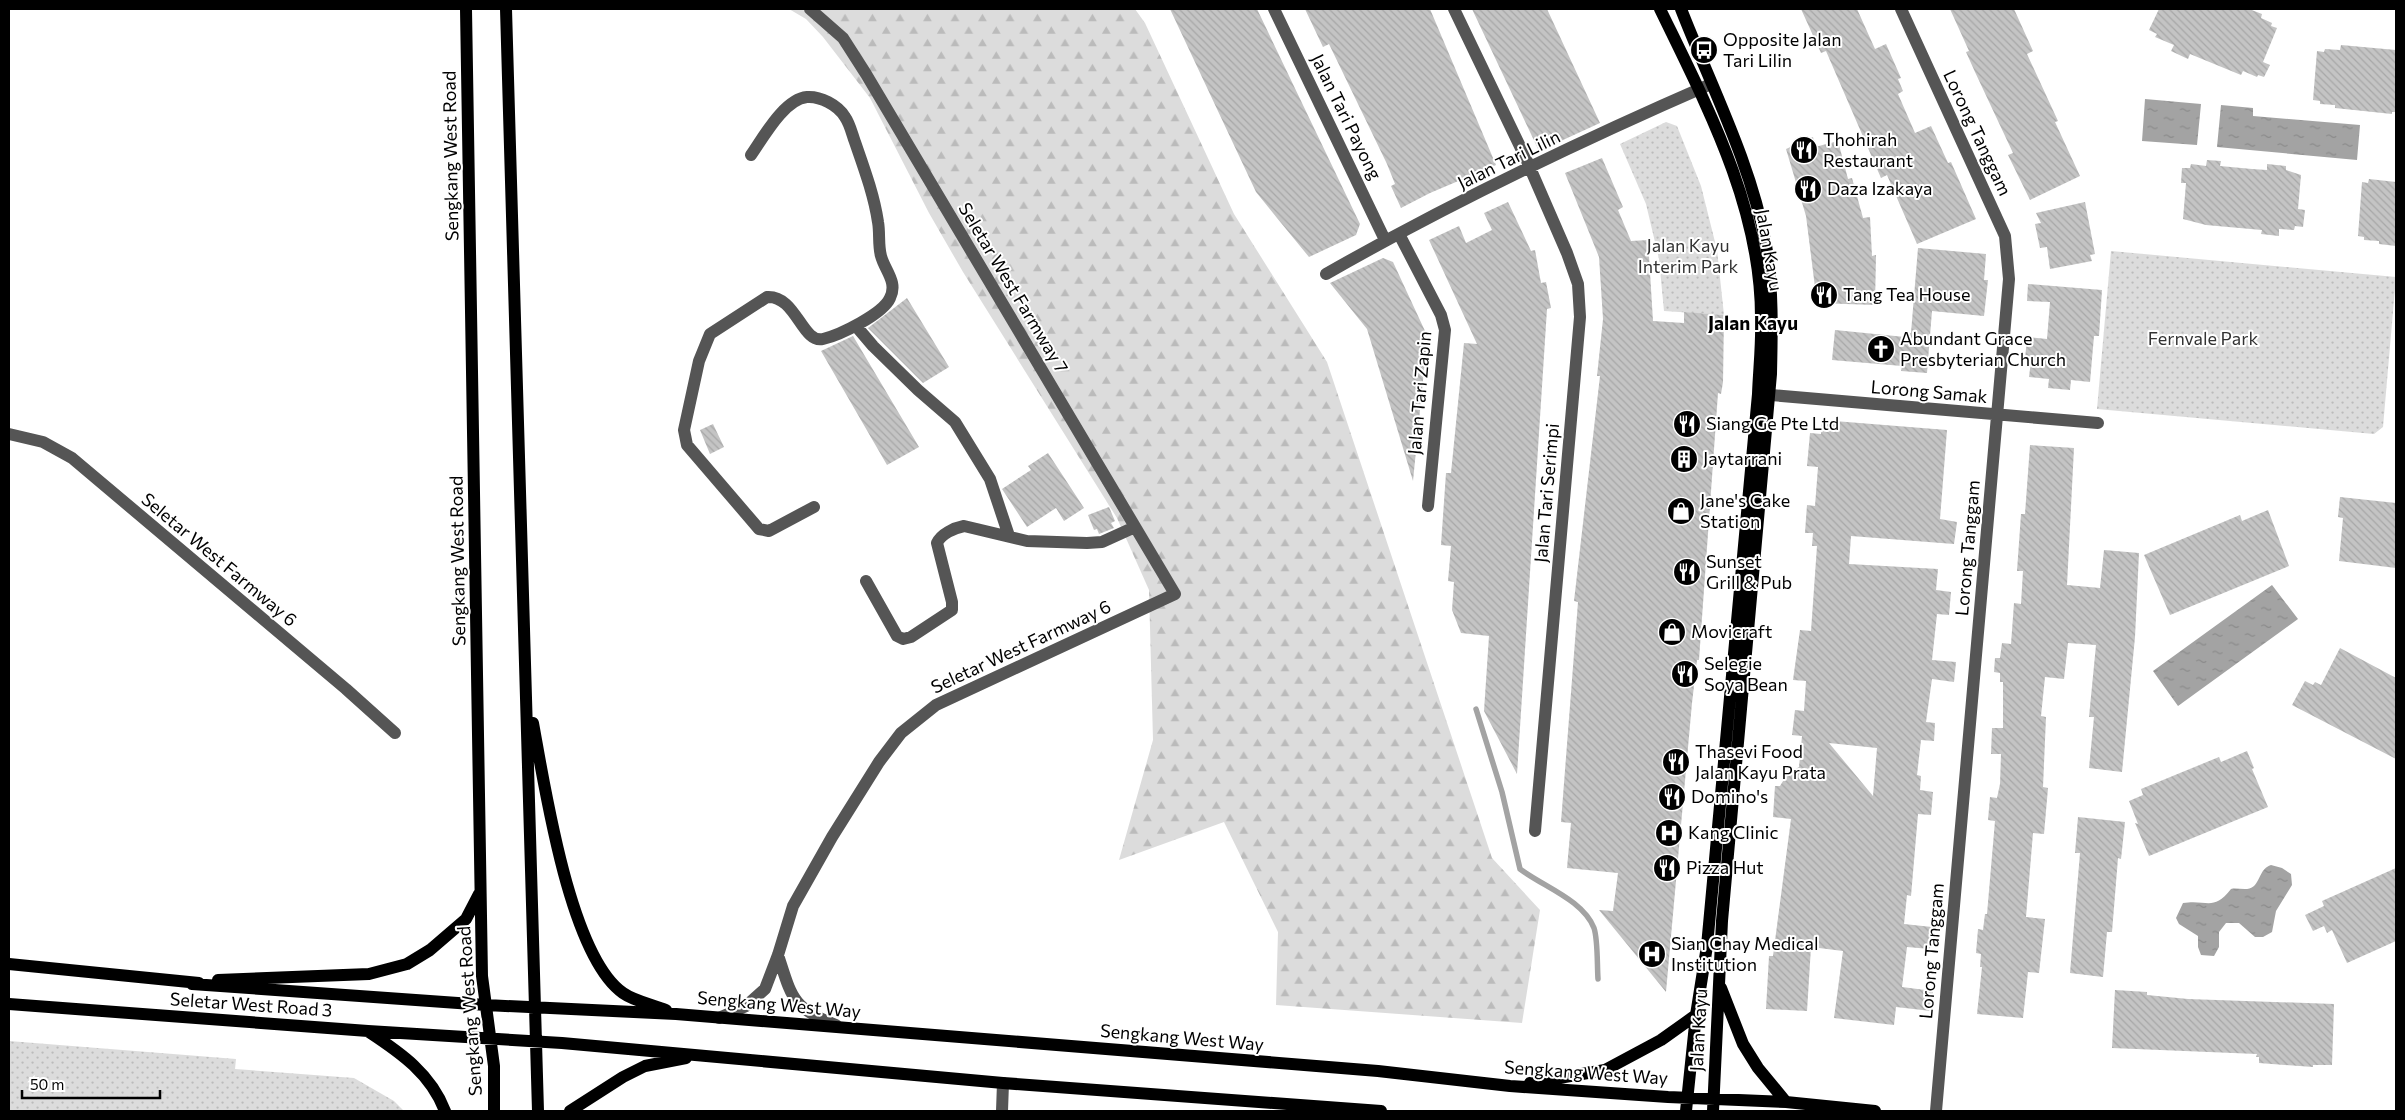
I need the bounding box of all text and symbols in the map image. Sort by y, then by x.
place label: Opposite Jalan Tari Lilin [1723,28,1842,71]
bus stop icon: Opposite Jalan Tari Lilin [1689,35,1719,65]
street label: Jalan Tari Payong [1307,50,1387,183]
street label: Lorong Tanggam [1939,66,2017,199]
street label: Sengkang West Road [438,71,462,241]
street label: Jalan Tari Lilin [1454,125,1563,193]
place label: Thohirah Restaurant [1823,128,1913,171]
restaurant icon: Thohirah Restaurant [1789,135,1819,165]
restaurant icon: Daza Izakaya [1793,174,1823,204]
place label: Daza Izakaya [1827,177,1932,199]
street label: Seletar West Farmway 7 [954,198,1073,377]
street label: Jalan Kayu [1752,207,1788,293]
park label: Jalan Kayu Interim Park [1638,234,1739,277]
restaurant icon: Tang Tea House [1809,280,1839,310]
place label: Tang Tea House [1843,283,1970,305]
district label: Jalan Kayu [1708,311,1798,334]
place label: Abundant Grace Presbyterian Church [1900,327,2066,370]
park label: Fernvale Park [2148,327,2258,349]
street label: Jalan Tari Zapin [1403,330,1435,456]
church icon: Abundant Grace Presbyterian Church [1866,334,1896,364]
street label: Lorong Samak [1870,375,1989,407]
restaurant icon: Siang Ge Pte Ltd [1672,409,1702,439]
place label: Siang Ge Pte Ltd [1706,412,1839,434]
street label: Jalan Tari Serimpi [1529,422,1563,564]
building icon: Jaytarrani [1669,444,1699,474]
place label: Jaytarrani [1703,447,1782,469]
street label: Sengkang West Road [445,476,469,646]
street label: Lorong Tanggam [1950,479,1984,617]
street label: Seletar West Farmway 6 [137,488,302,631]
place label: Jane's Cake Station [1700,489,1790,532]
shop icon: Jane's Cake Station [1666,496,1696,526]
place label: Sunset Grill & Pub [1706,550,1792,593]
restaurant icon: Sunset Grill & Pub [1672,557,1702,587]
street label: Seletar West Farmway 6 [927,595,1114,698]
shop icon: Movicraft [1657,617,1687,647]
place label: Movicraft [1691,620,1772,642]
place label: Selegie Soya Bean [1704,652,1788,695]
restaurant icon: Selegie Soya Bean [1670,659,1700,689]
place label: Thasevi Food Jalan Kayu Prata [1695,740,1826,783]
restaurant icon: Thasevi Food Jalan Kayu Prata [1661,747,1691,777]
restaurant icon: Domino's [1657,782,1687,812]
place label: Domino's [1691,785,1768,807]
hospital icon: Kang Clinic [1654,818,1684,848]
place label: Kang Clinic [1688,821,1778,843]
restaurant icon: Pizza Hut [1652,853,1682,883]
place label: Pizza Hut [1686,856,1764,878]
street label: Lorong Tanggam [1914,882,1948,1020]
street label: Sengkang West Road [452,925,486,1097]
place label: Sian Chay Medical Institution [1671,932,1819,975]
hospital icon: Sian Chay Medical Institution [1637,939,1667,969]
street label: Sengkang West Way [696,986,862,1022]
street label: Seletar West Road 3 [169,987,333,1021]
street label: Jalan Kayu [1685,988,1711,1072]
street label: Sengkang West Way [1099,1019,1265,1055]
street label: Sengkang West Way [1503,1055,1669,1089]
scale bar [22,1068,160,1100]
text: 50 m [30,1075,64,1093]

